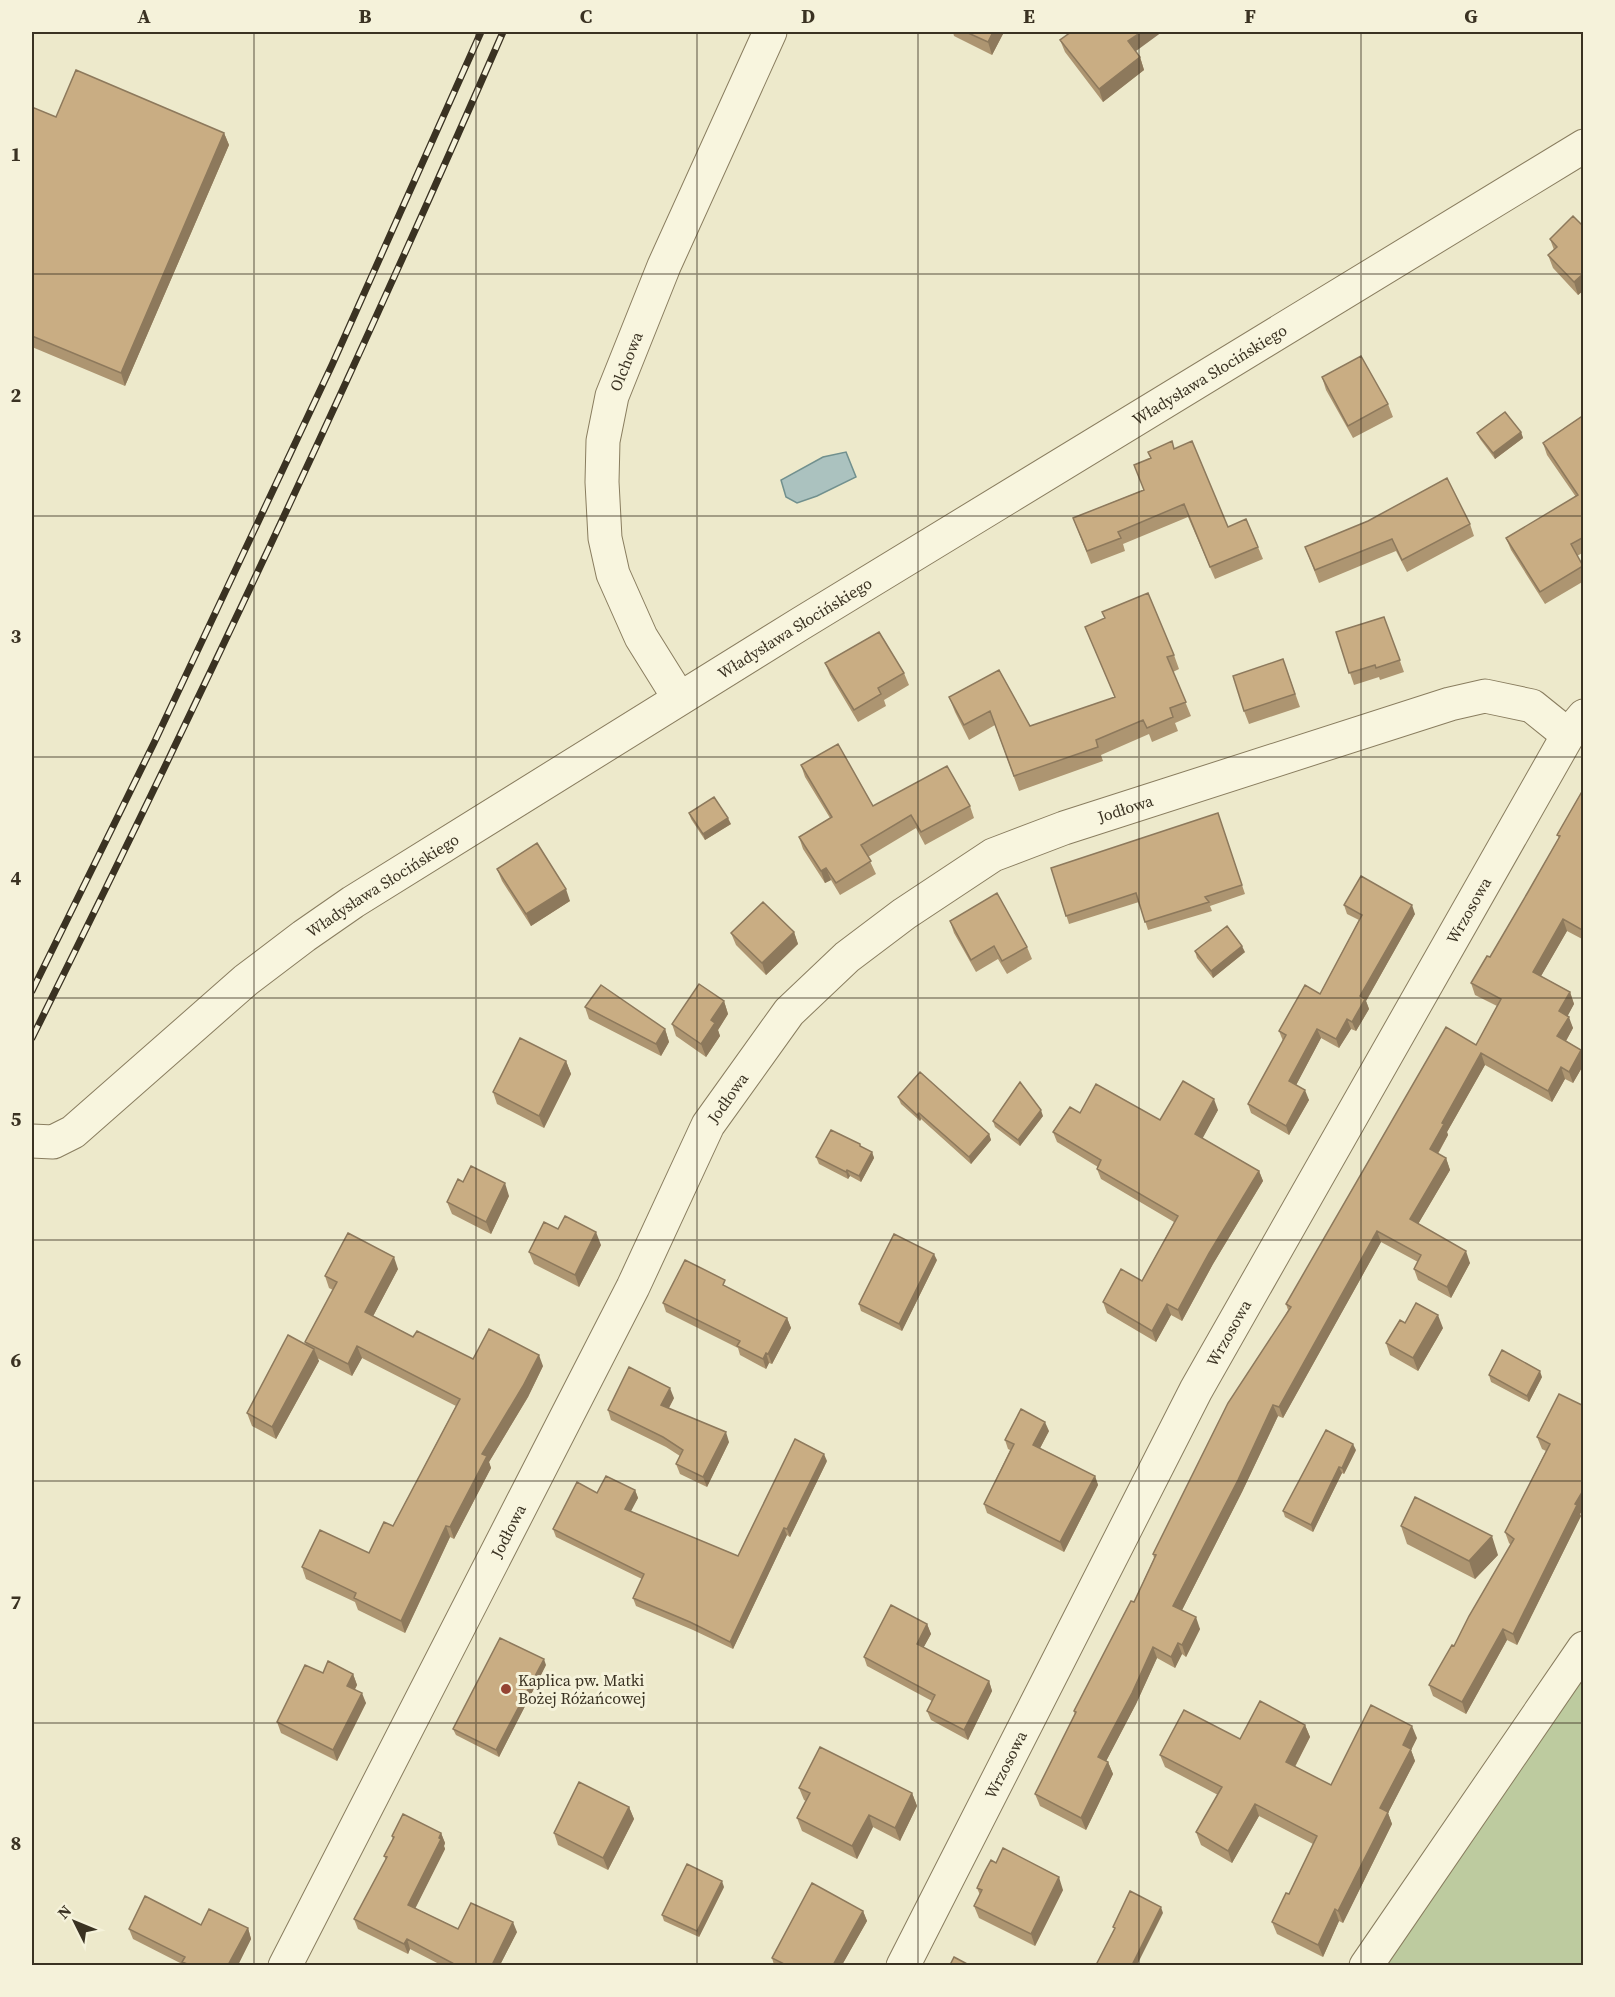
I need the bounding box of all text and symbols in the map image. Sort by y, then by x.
text: A [137,2,151,30]
text: B [358,2,372,30]
text: C [580,2,592,30]
text: D [801,2,815,30]
text: E [1023,2,1035,30]
text: F [1244,2,1256,30]
text: G [1464,2,1478,30]
text: 1 [11,140,21,168]
street label: Władysława Słocińskiego [1128,319,1291,430]
street label: Olchowa [604,328,648,394]
text: 2 [11,381,22,409]
street label: Władysława Słocińskiego [713,572,876,684]
text: 3 [11,622,22,650]
street label: Jodłowa [1094,789,1157,828]
street label: Władysława Słocińskiego [302,828,463,942]
text: 4 [11,864,22,892]
street label: Wrzosowa [1441,872,1497,948]
street label: Jodłowa [701,1067,754,1128]
text: 5 [11,1105,22,1133]
street label: Wrzosowa [1201,1295,1257,1370]
text: 6 [11,1346,22,1374]
street label: Jodłowa [485,1500,531,1562]
text: 7 [11,1588,22,1616]
place label: Kaplica pw. Matki Bożej Różańcowej [518,1669,646,1709]
marker: Kaplica pw. Matki Bożej Różańcowej [499,1682,513,1696]
street label: Wrzosowa [979,1726,1032,1802]
text: 8 [11,1829,21,1857]
north arrow [45,1892,105,1952]
text: N [52,1900,76,1924]

